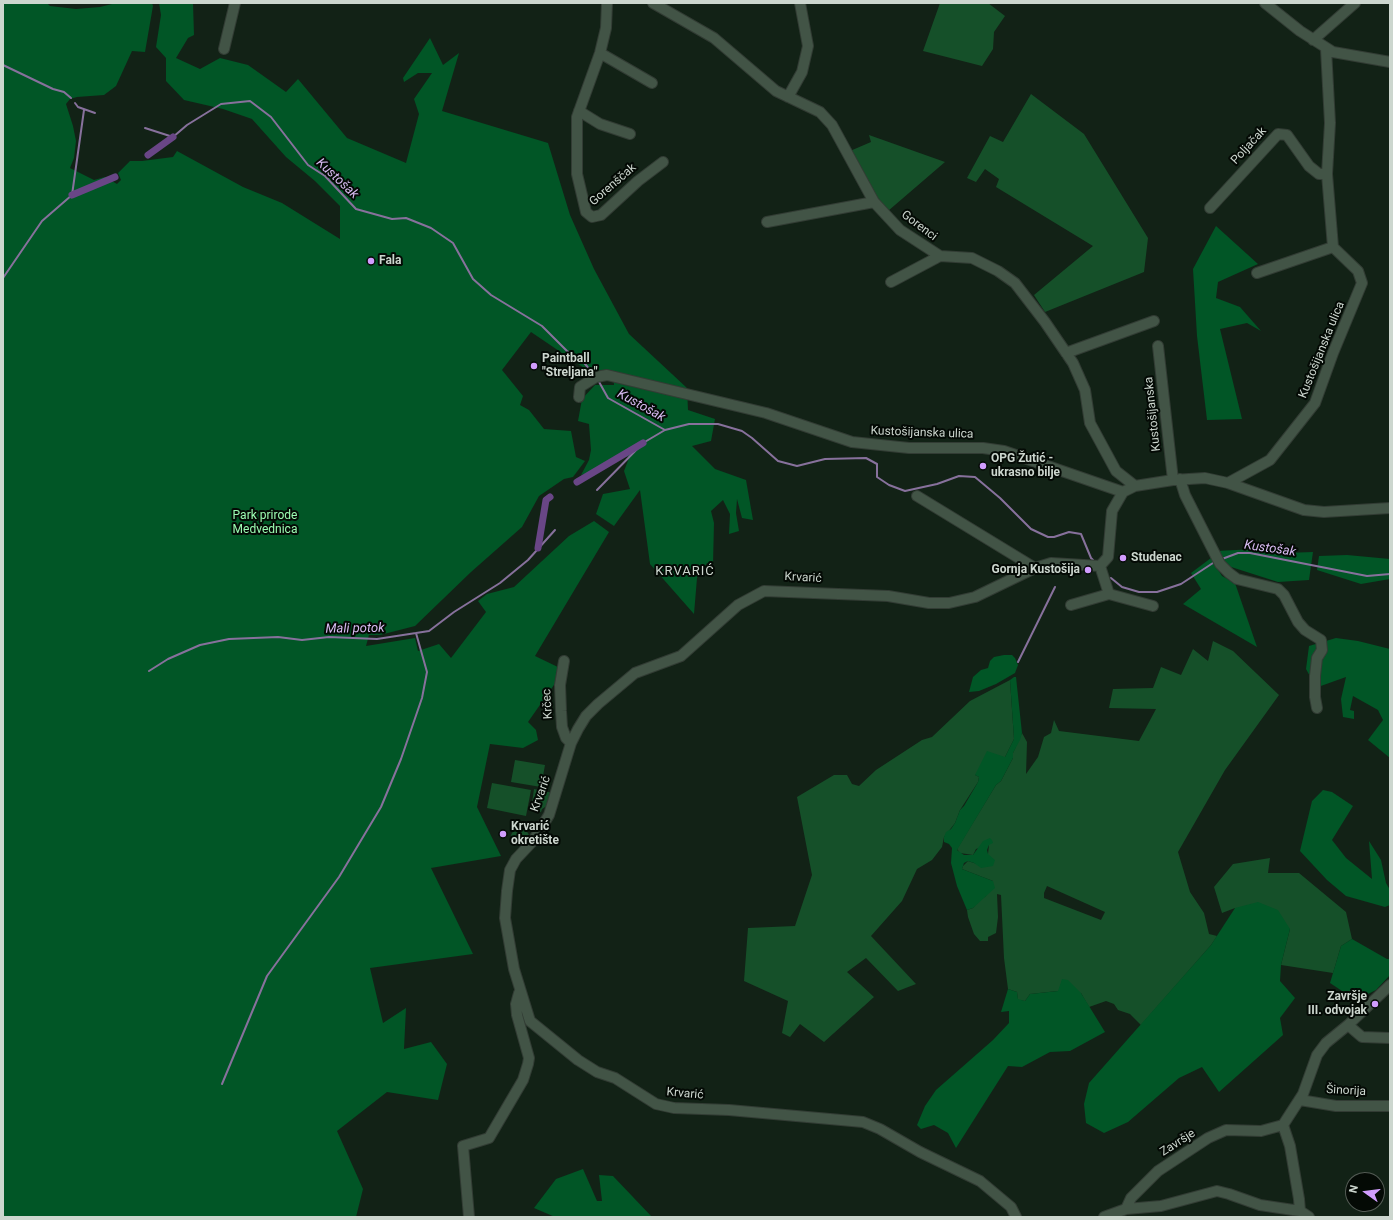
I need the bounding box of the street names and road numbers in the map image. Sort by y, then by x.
street label: Poljačak [1228,124,1270,168]
street label: Gorenščak [587,161,639,209]
street label: Gorenci [898,208,940,244]
street label: Kustošijanska ulica [1296,300,1348,400]
street label: Kustošijanska [1142,376,1164,452]
street label: Kustošijanska ulica [870,424,974,442]
street label: Krvarić [784,570,822,586]
street label: Krčec [540,688,556,720]
street label: Krvarić [528,774,554,814]
street label: Šinorija [1326,1083,1366,1099]
street label: Krvarić [666,1085,704,1103]
street label: Završje [1158,1126,1198,1160]

